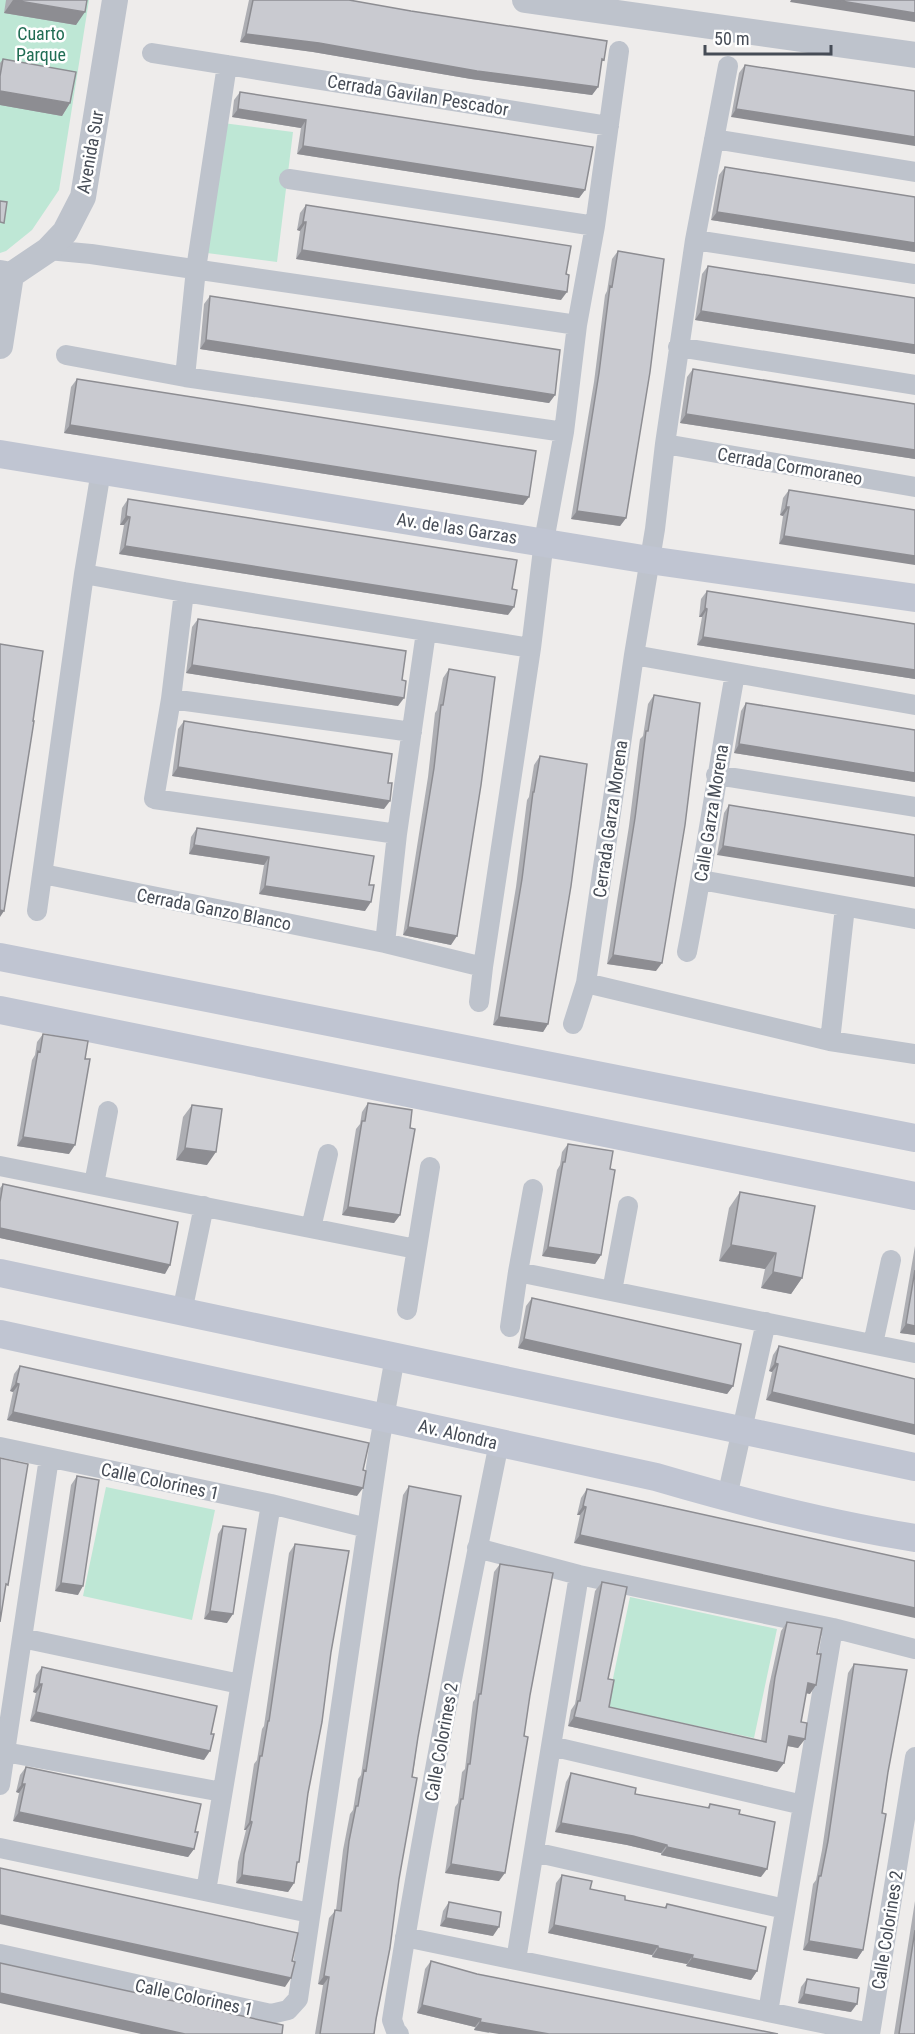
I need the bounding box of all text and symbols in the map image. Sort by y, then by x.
scale bar [705,18,831,56]
park label: Cuarto Parque [16,23,66,65]
text: 50 m [714,28,749,49]
street label: Cerrada Gavilan Pescador [326,70,511,120]
street label: Avenida Sur [72,108,108,195]
street label: Cerrada Cormoraneo [716,443,864,489]
street label: Av. de las Garzas [395,508,519,548]
street label: Cerrada Garza Morena [589,739,631,899]
street label: Calle Garza Morena [690,743,732,883]
street label: Cerrada Ganzo Blanco [135,884,293,934]
street label: Av. Alondra [416,1415,500,1453]
street label: Calle Colorines 1 [99,1458,221,1504]
street label: Calle Colorines 2 [420,1681,462,1803]
street label: Calle Colorines 2 [867,1869,907,1991]
street label: Calle Colorines 1 [133,1974,255,2020]

